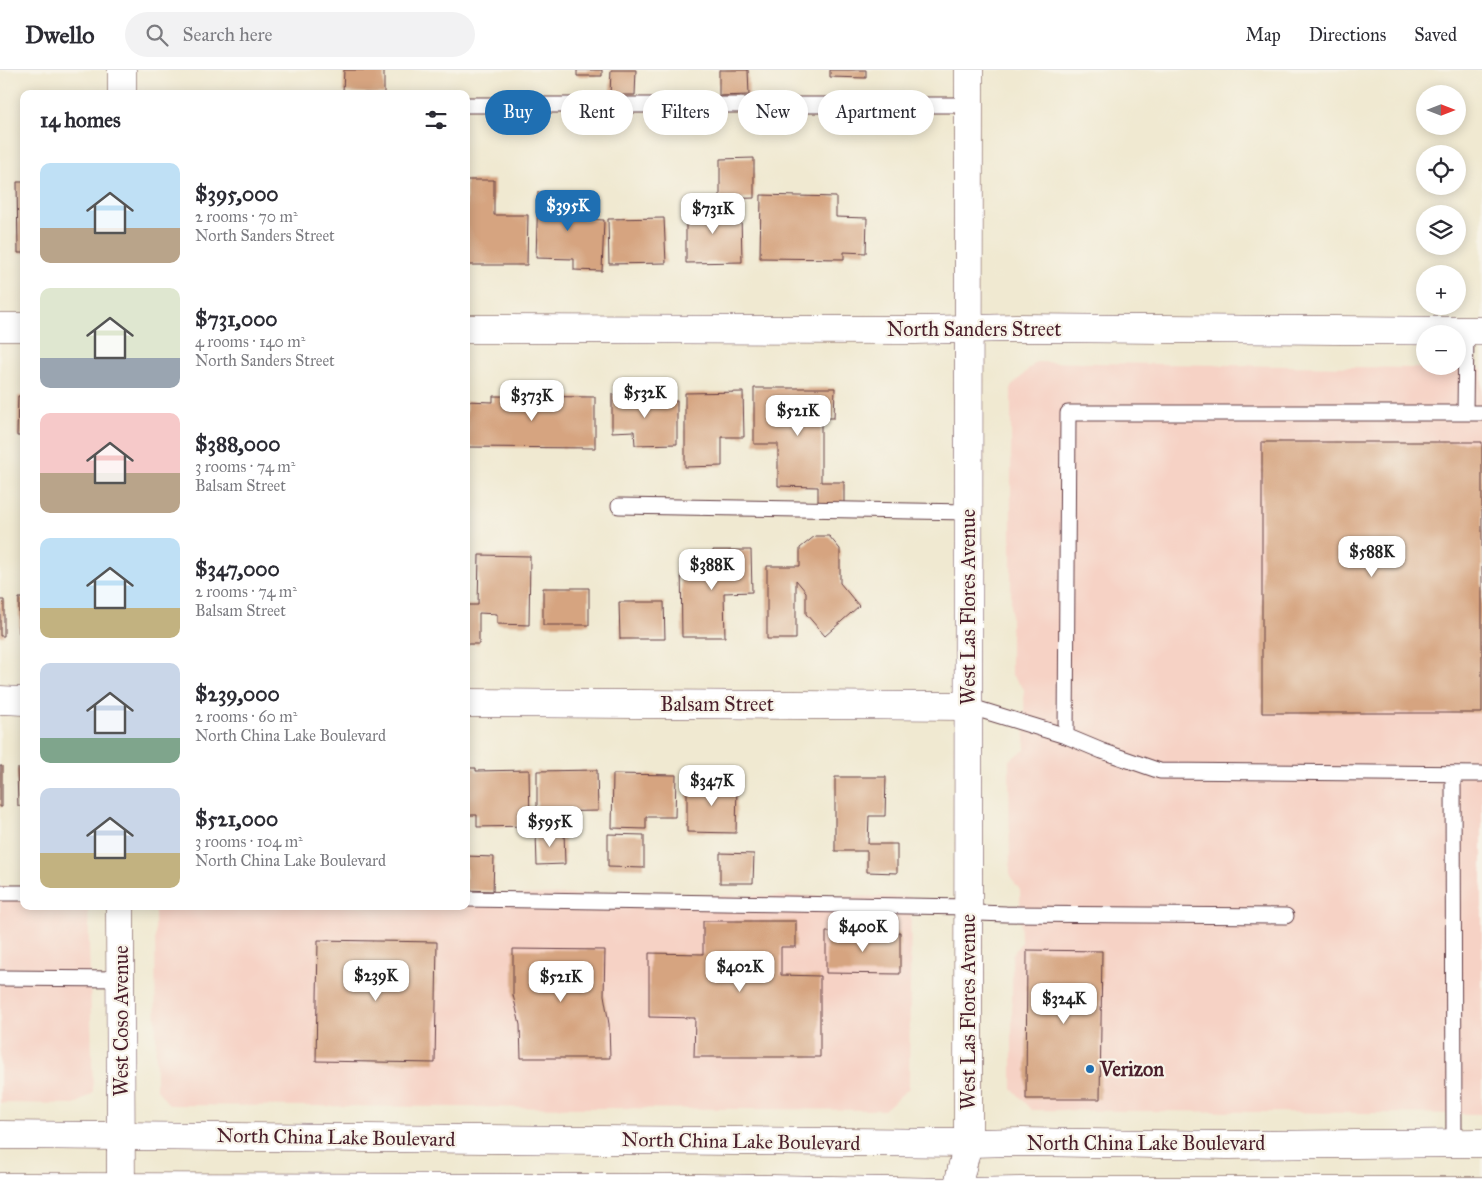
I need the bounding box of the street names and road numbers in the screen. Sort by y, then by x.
street label: North Sanders Street [887,317,1061,341]
street label: West Las Flores Avenue [956,509,980,705]
street label: Balsam Street [660,692,774,716]
street label: West Las Flores Avenue [956,914,980,1110]
street label: West Coso Avenue [109,946,133,1096]
street label: North China Lake Boulevard [216,1123,456,1151]
street label: North China Lake Boulevard [621,1127,861,1155]
street label: North China Lake Boulevard [1027,1131,1265,1155]

